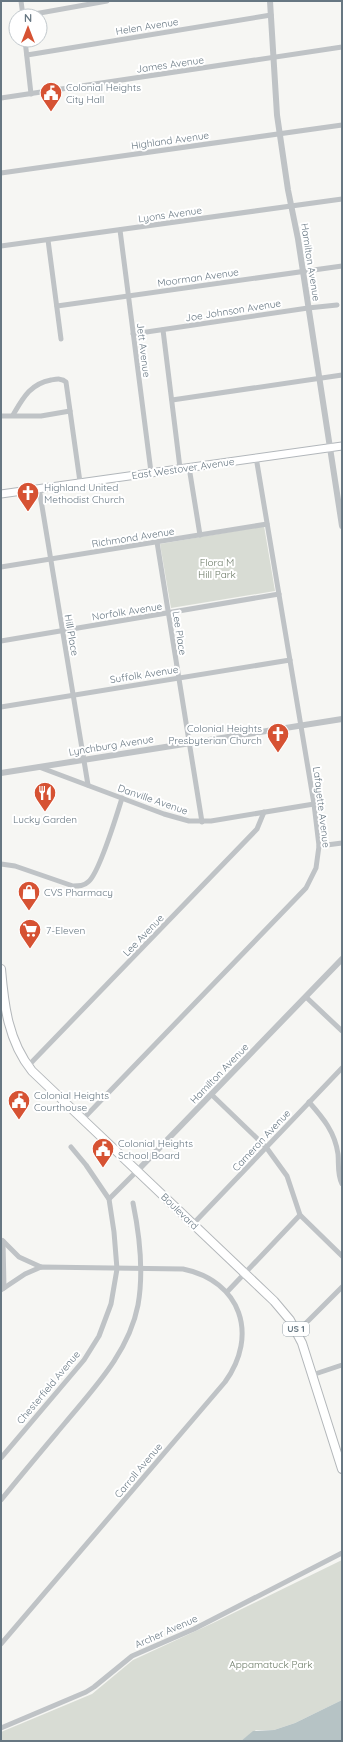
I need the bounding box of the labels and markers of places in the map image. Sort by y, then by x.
public building icon: Colonial Heights City Hall [38,80,64,113]
place label: Colonial Heights City Hall [66,81,141,106]
church icon: Highland United Methodist Church [15,480,41,513]
place label: Highland United Methodist Church [44,481,124,506]
church icon: Colonial Heights Presbyterian Church [265,721,291,754]
place label: Colonial Heights Presbyterian Church [168,722,262,747]
restaurant icon: Lucky Garden [32,780,58,813]
place label: Lucky Garden [13,813,77,826]
shop icon: CVS Pharmacy [16,879,42,912]
place label: CVS Pharmacy [44,886,113,899]
supermarket icon: 7-Eleven [17,917,43,950]
place label: 7-Eleven [46,924,85,937]
public building icon: Colonial Heights Courthouse [6,1088,32,1121]
place label: Colonial Heights Courthouse [34,1089,109,1114]
public building icon: Colonial Heights School Board [90,1136,116,1169]
place label: Colonial Heights School Board [118,1137,193,1162]

